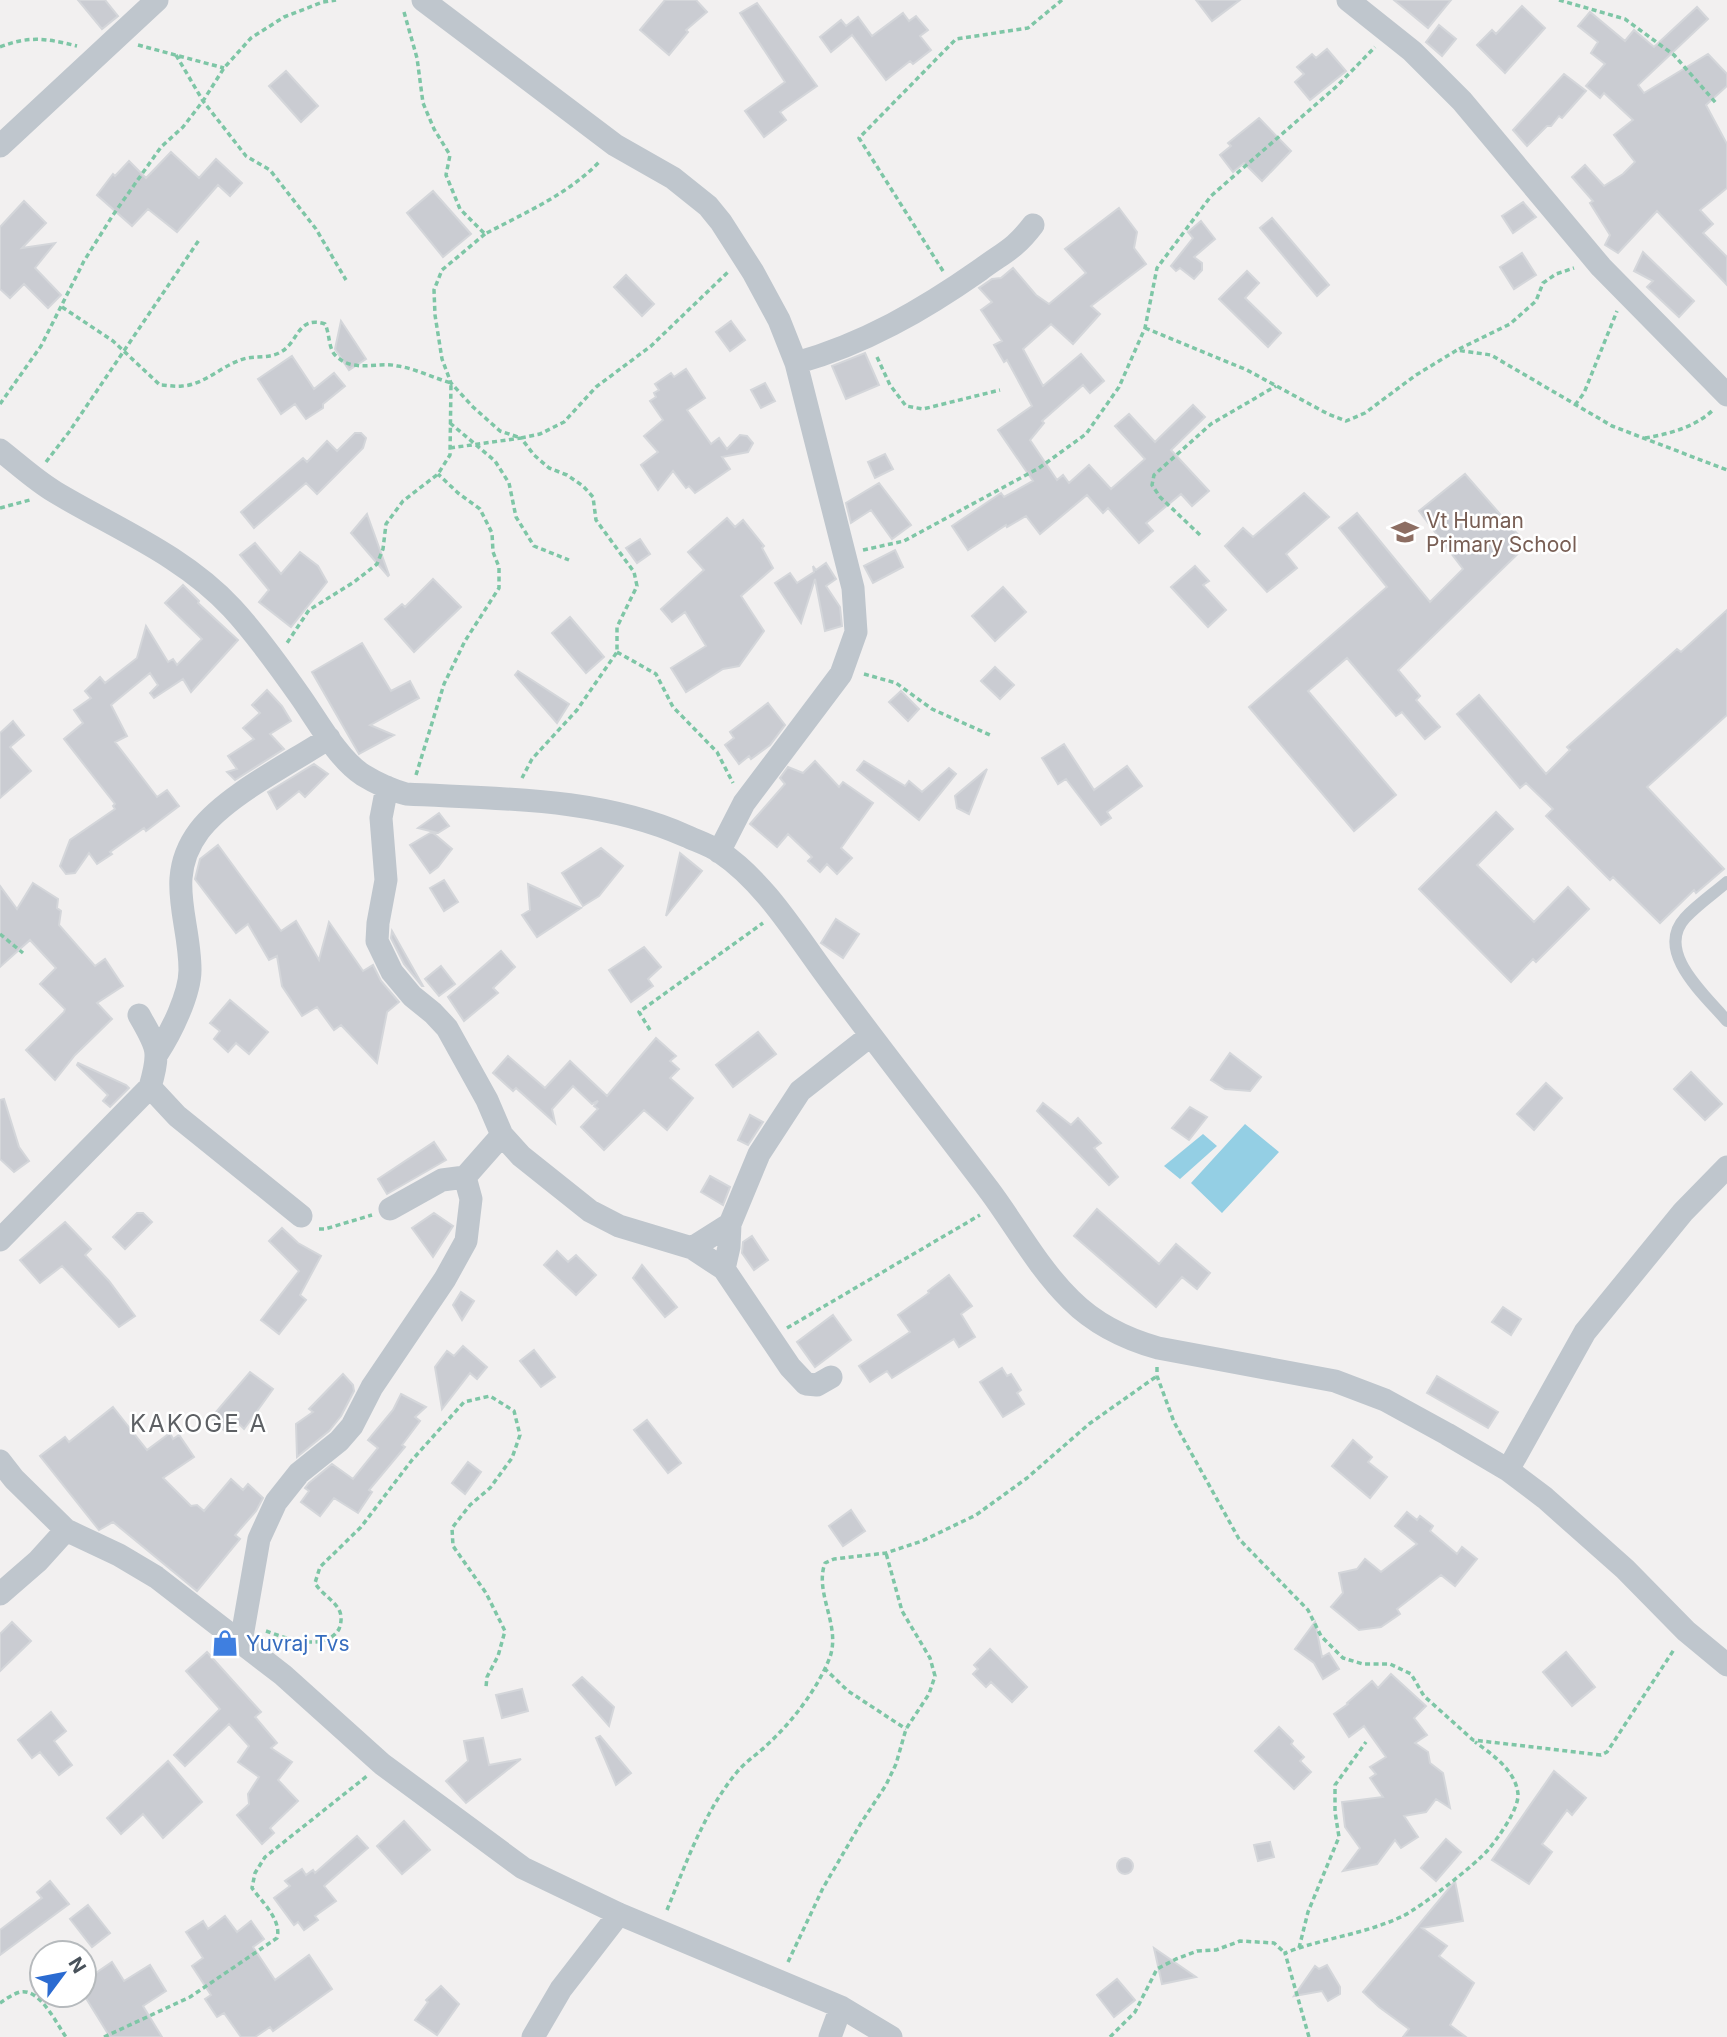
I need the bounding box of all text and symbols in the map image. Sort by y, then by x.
place label: Vt Human Primary School [1426,508,1577,557]
school or university icon: Vt Human Primary School [1390,517,1420,547]
district label: KAKOGE A [130,1409,268,1438]
shop icon: Yuvraj Tvs [210,1628,240,1658]
place label: Yuvraj Tvs [246,1631,349,1656]
north arrow [28,1939,98,2009]
text: N [63,1953,91,1977]

